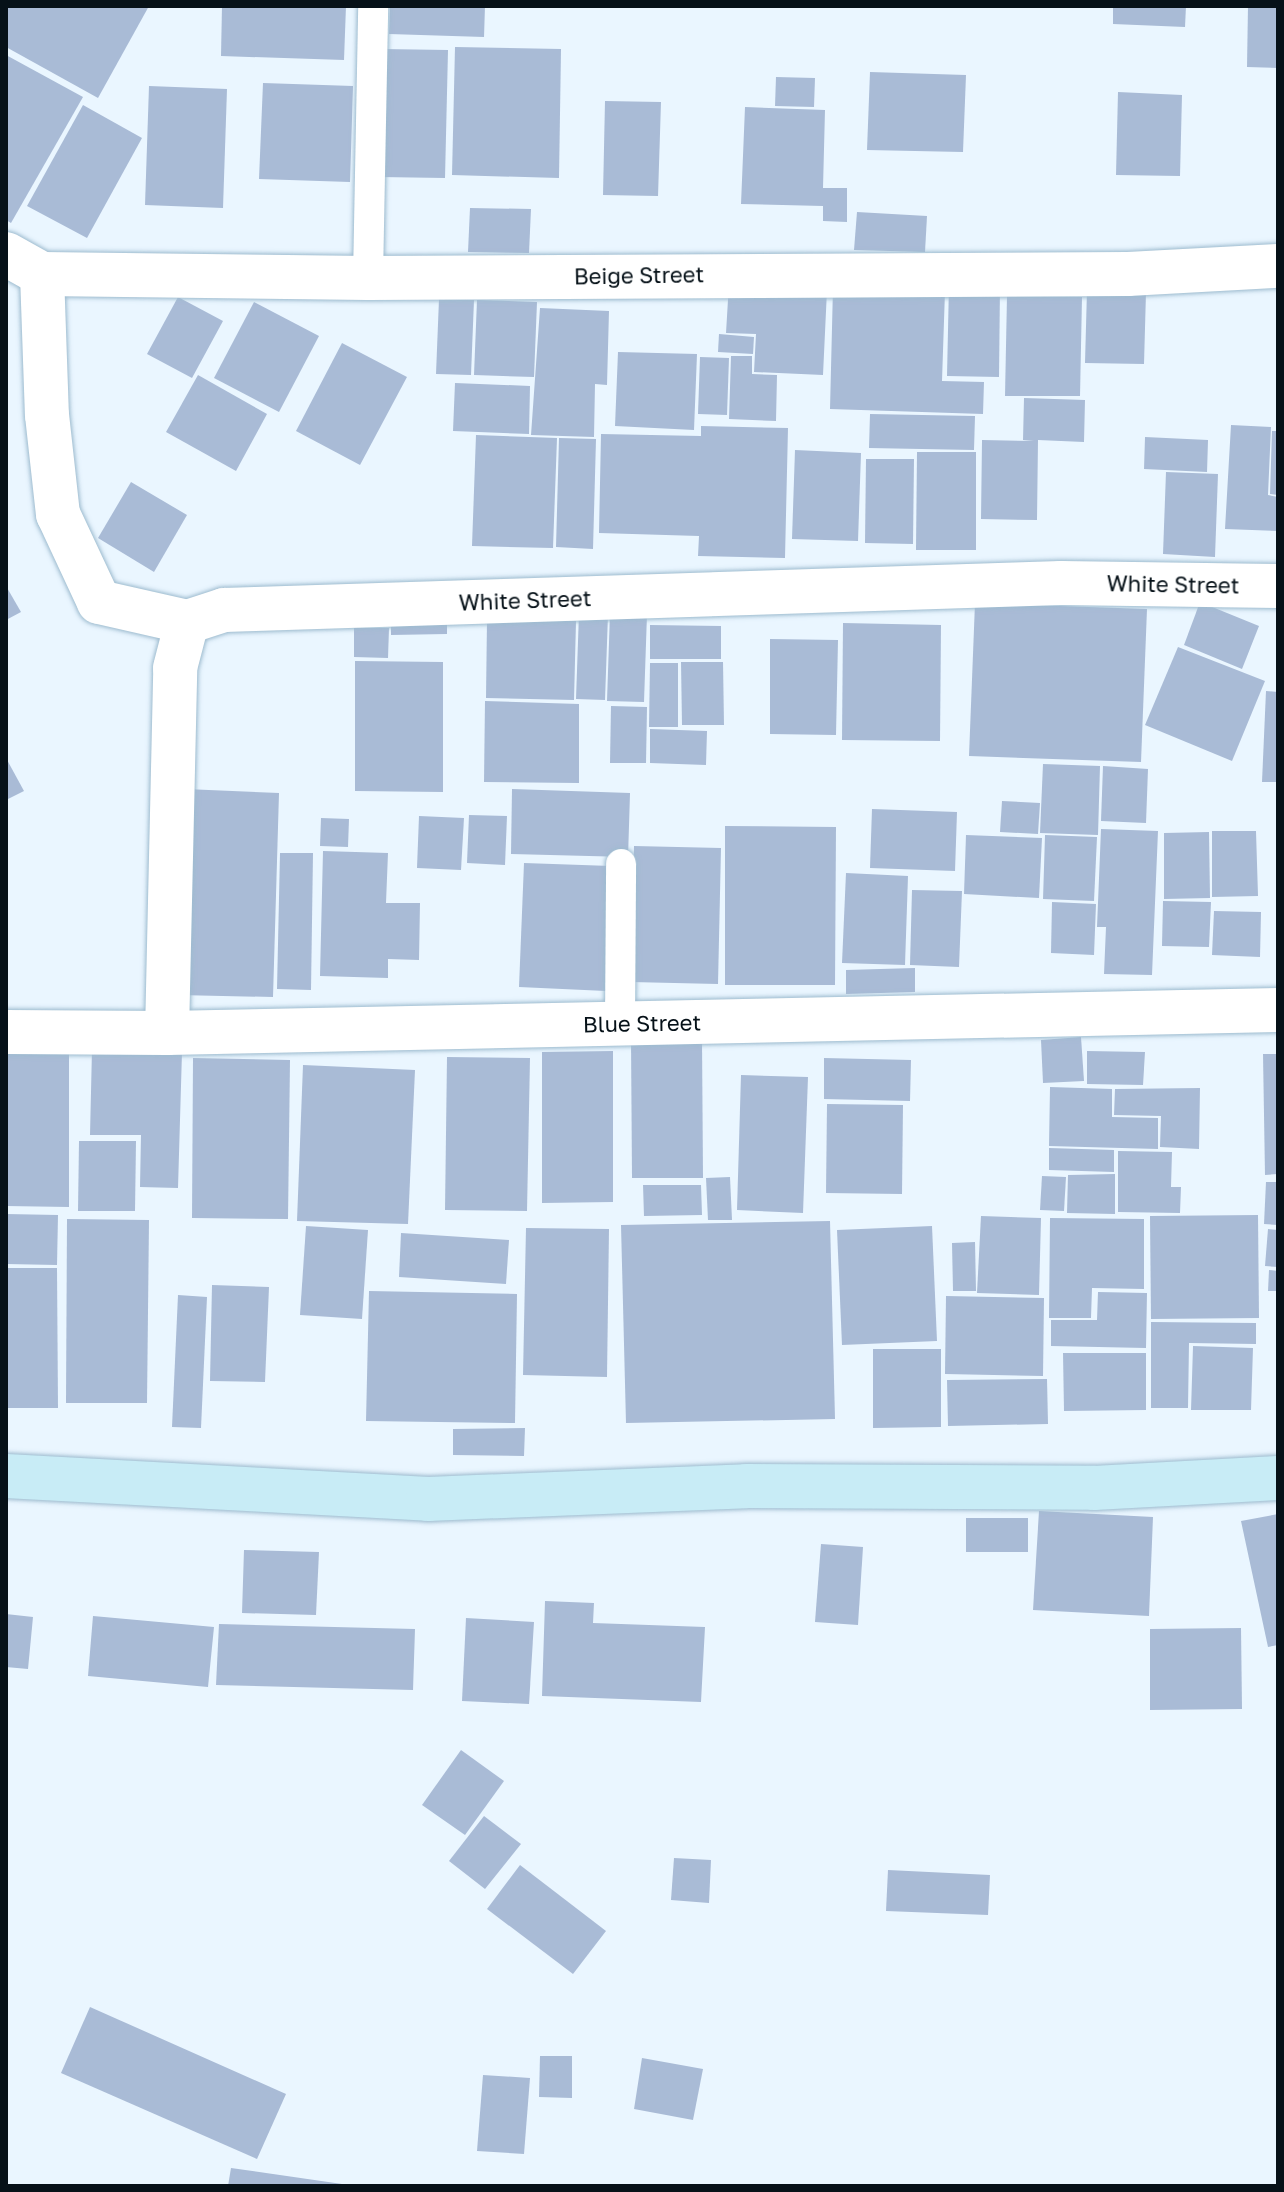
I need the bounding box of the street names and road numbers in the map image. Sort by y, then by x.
street label: Beige Street [574,261,704,289]
street label: White Street [1106,570,1240,598]
street label: White Street [458,584,592,616]
street label: Blue Street [583,1009,701,1037]

